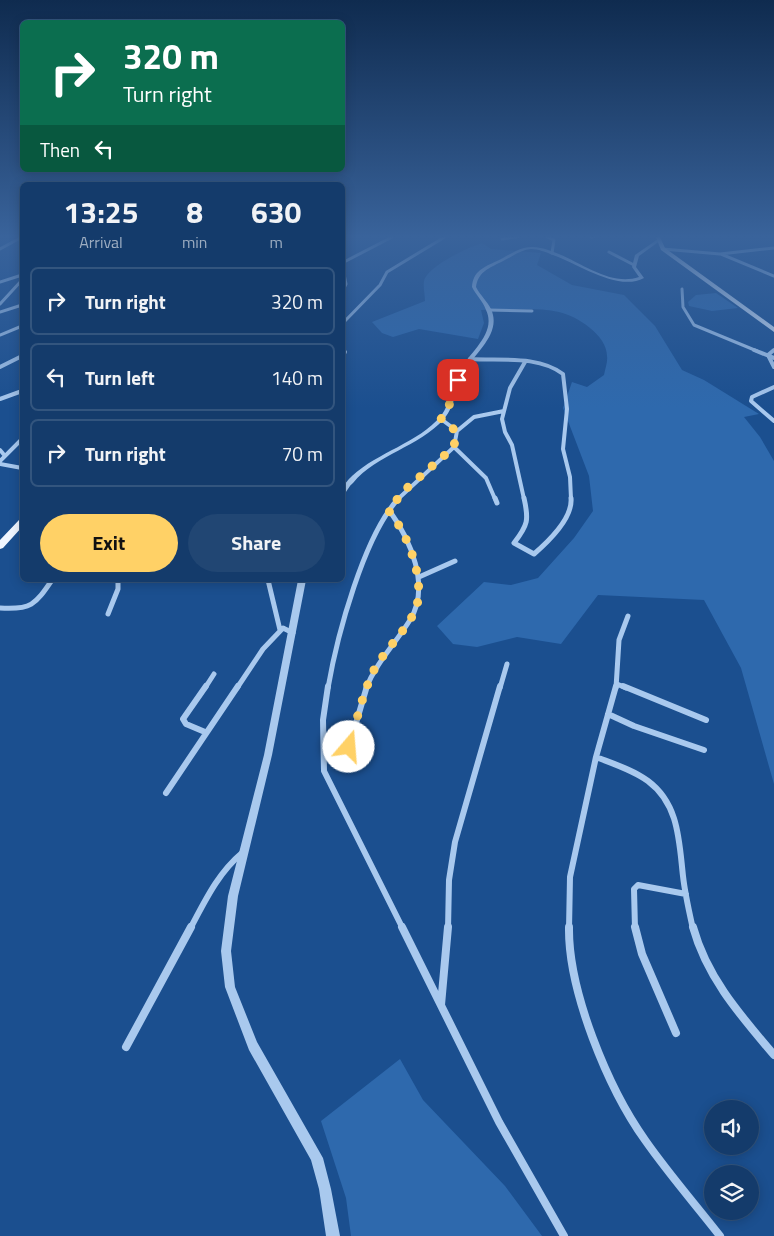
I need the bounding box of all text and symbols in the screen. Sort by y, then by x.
text: 320 m [123,29,219,83]
icon: right [40,40,105,105]
text: Turn right [123,77,212,111]
text: Then [40,135,80,164]
icon: left [90,135,118,163]
text: 13:25 [64,189,138,235]
text: 8 [186,189,203,235]
text: 630 [251,189,301,235]
text: Arrival [79,230,123,254]
text: min [182,230,207,254]
text: m [270,230,283,254]
icon: right [42,287,70,315]
text: Turn right [85,287,166,316]
text: 320 m [271,287,323,316]
pin [437,359,479,401]
icon: left [42,363,70,391]
text: Turn left [85,363,155,392]
text: 140 m [271,363,323,392]
icon: arrive [444,366,472,394]
icon: right [42,439,70,467]
text: Turn right [85,439,166,468]
text: 70 m [282,439,323,468]
button: Exit [40,514,178,572]
button: Share [188,514,325,572]
position arrow [322,720,374,772]
map controls [704,1100,759,1220]
button: sound [704,1100,759,1155]
button: layers [704,1165,759,1220]

